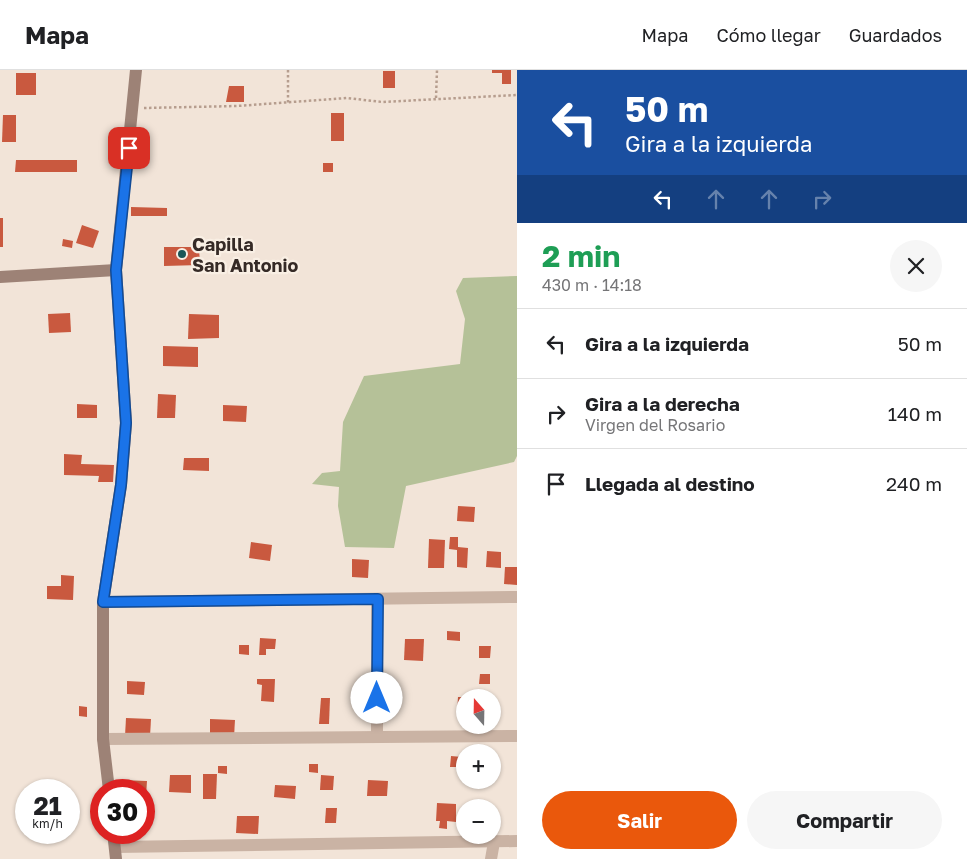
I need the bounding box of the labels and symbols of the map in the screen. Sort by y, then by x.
pin [108,127,150,169]
place label: Capilla San Antonio [192,233,298,276]
marker: Capilla San Antonio [176,248,188,260]
position arrow [350,671,402,723]
north arrow [456,689,501,734]
speed limit sign: 30 [90,779,155,844]

